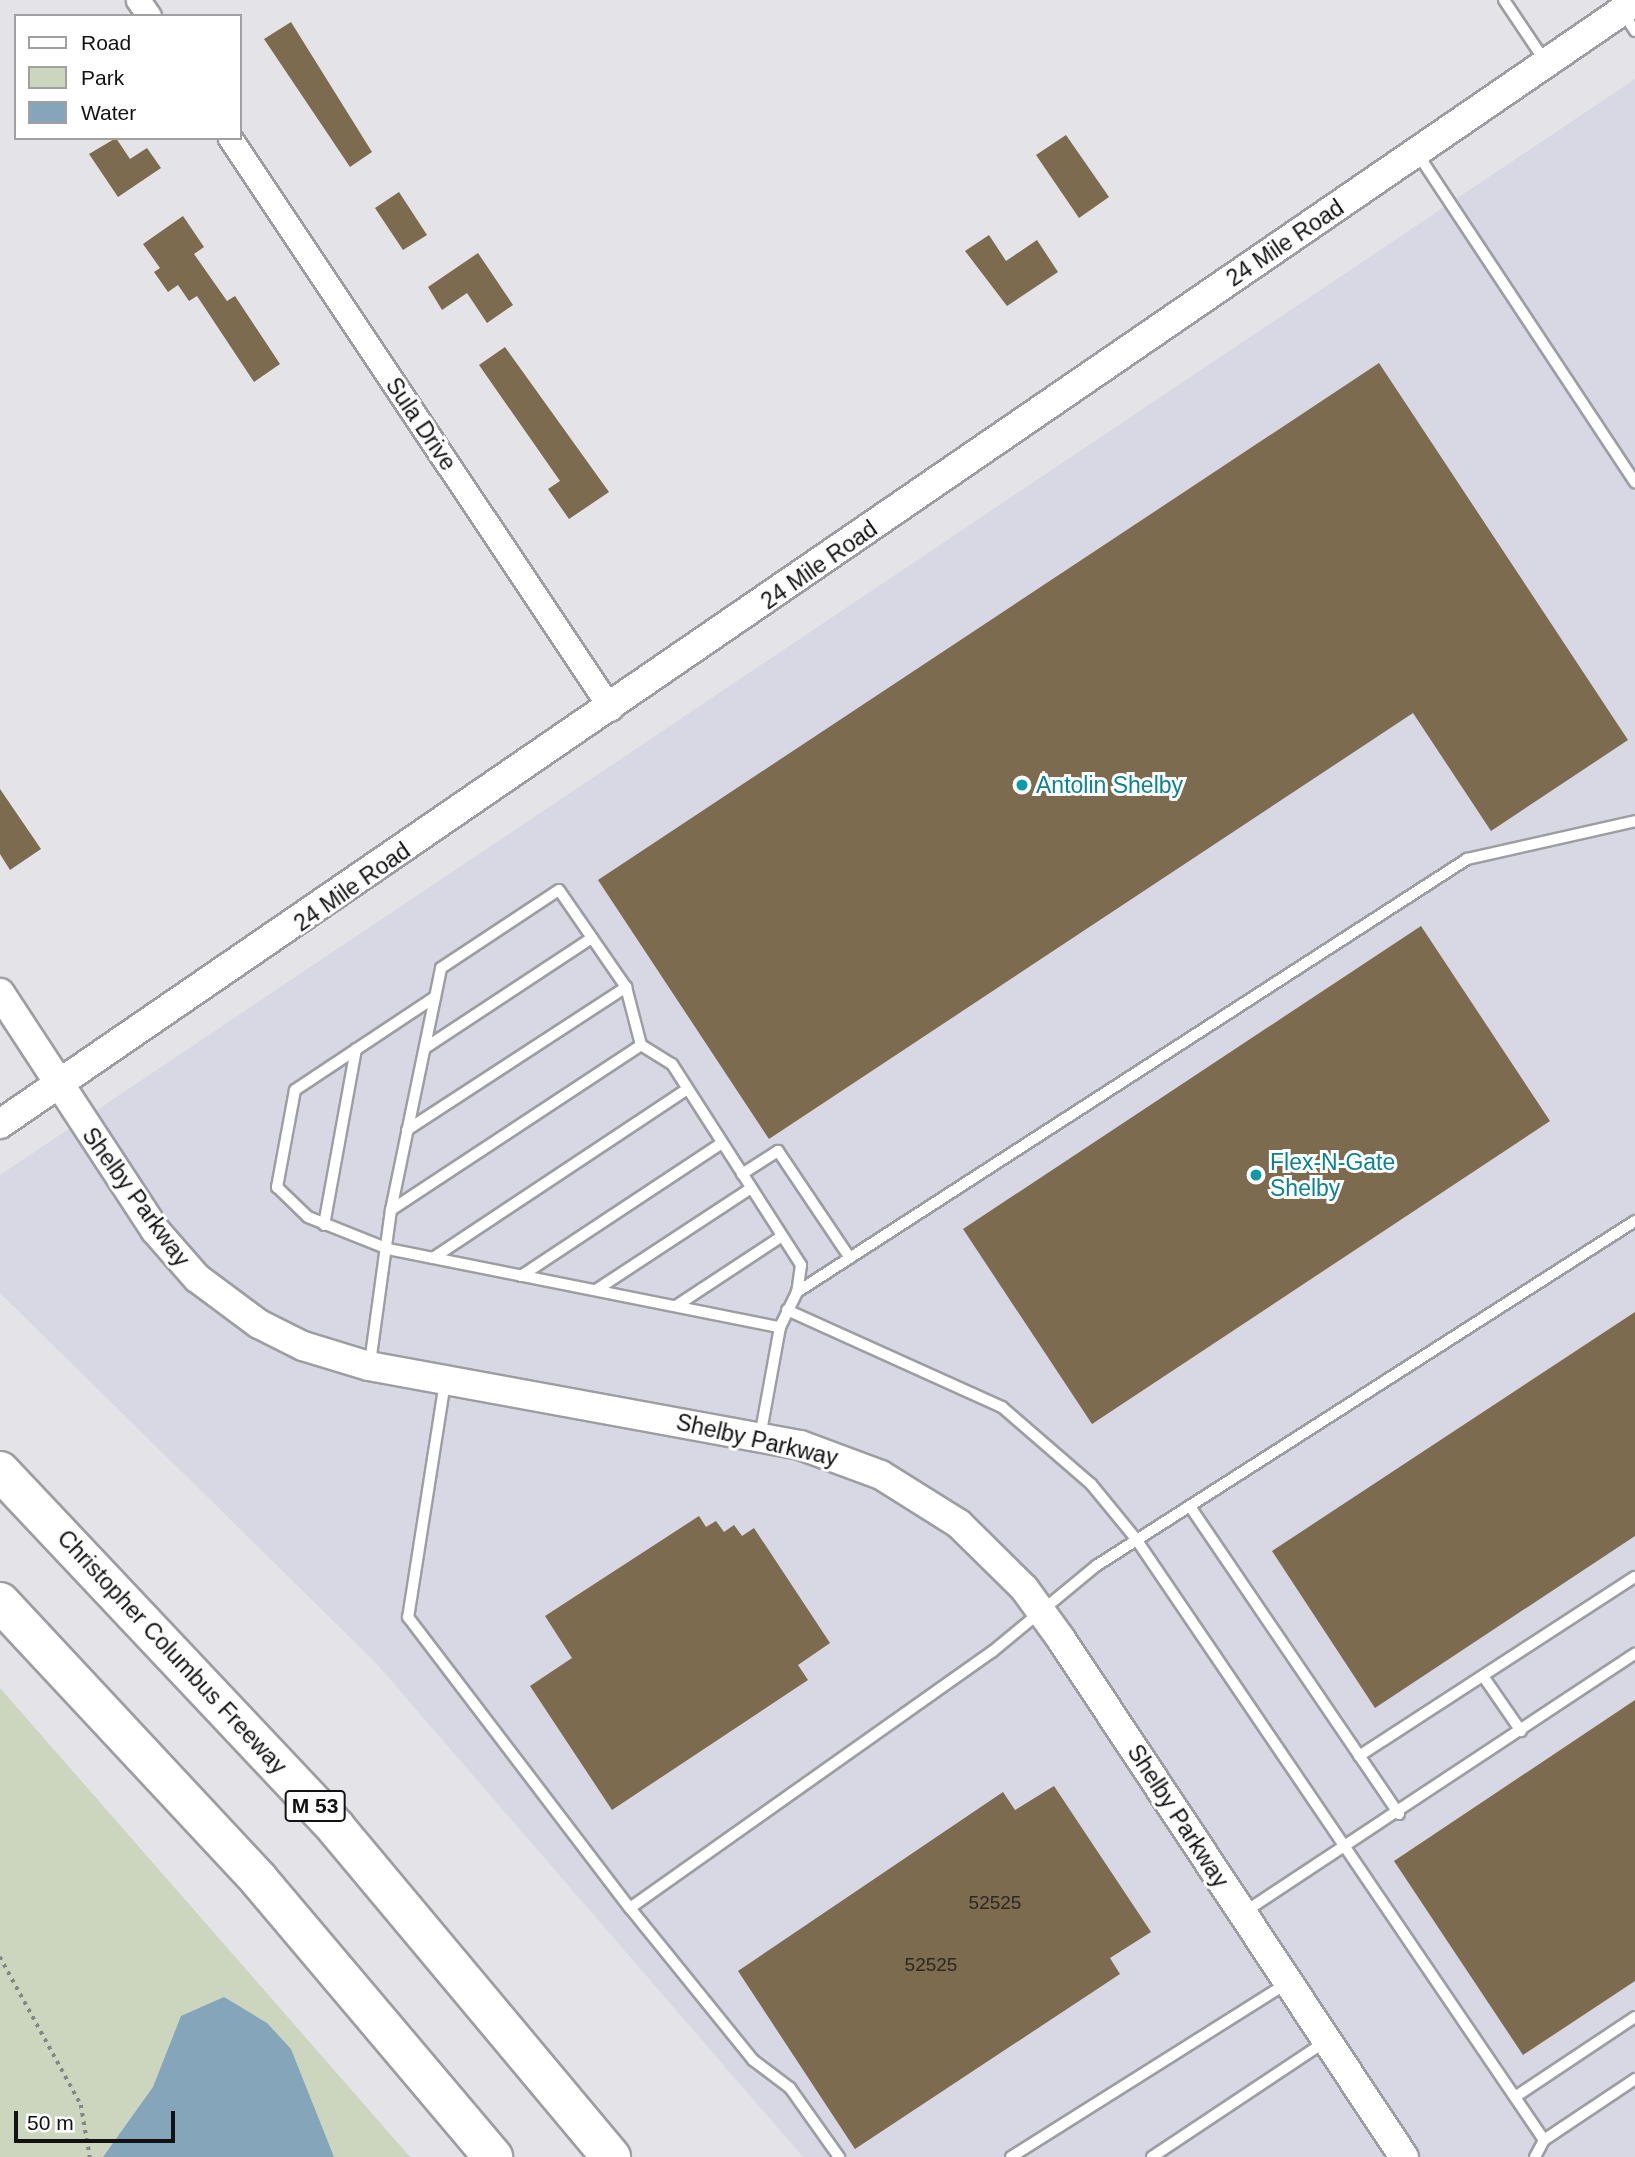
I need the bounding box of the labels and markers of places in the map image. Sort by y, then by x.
place label: Antolin Shelby [1036,771,1183,799]
marker: Antolin Shelby [1014,777,1030,793]
place label: Flex-N-Gate Shelby [1270,1148,1395,1202]
marker: Flex-N-Gate Shelby [1248,1167,1264,1183]

